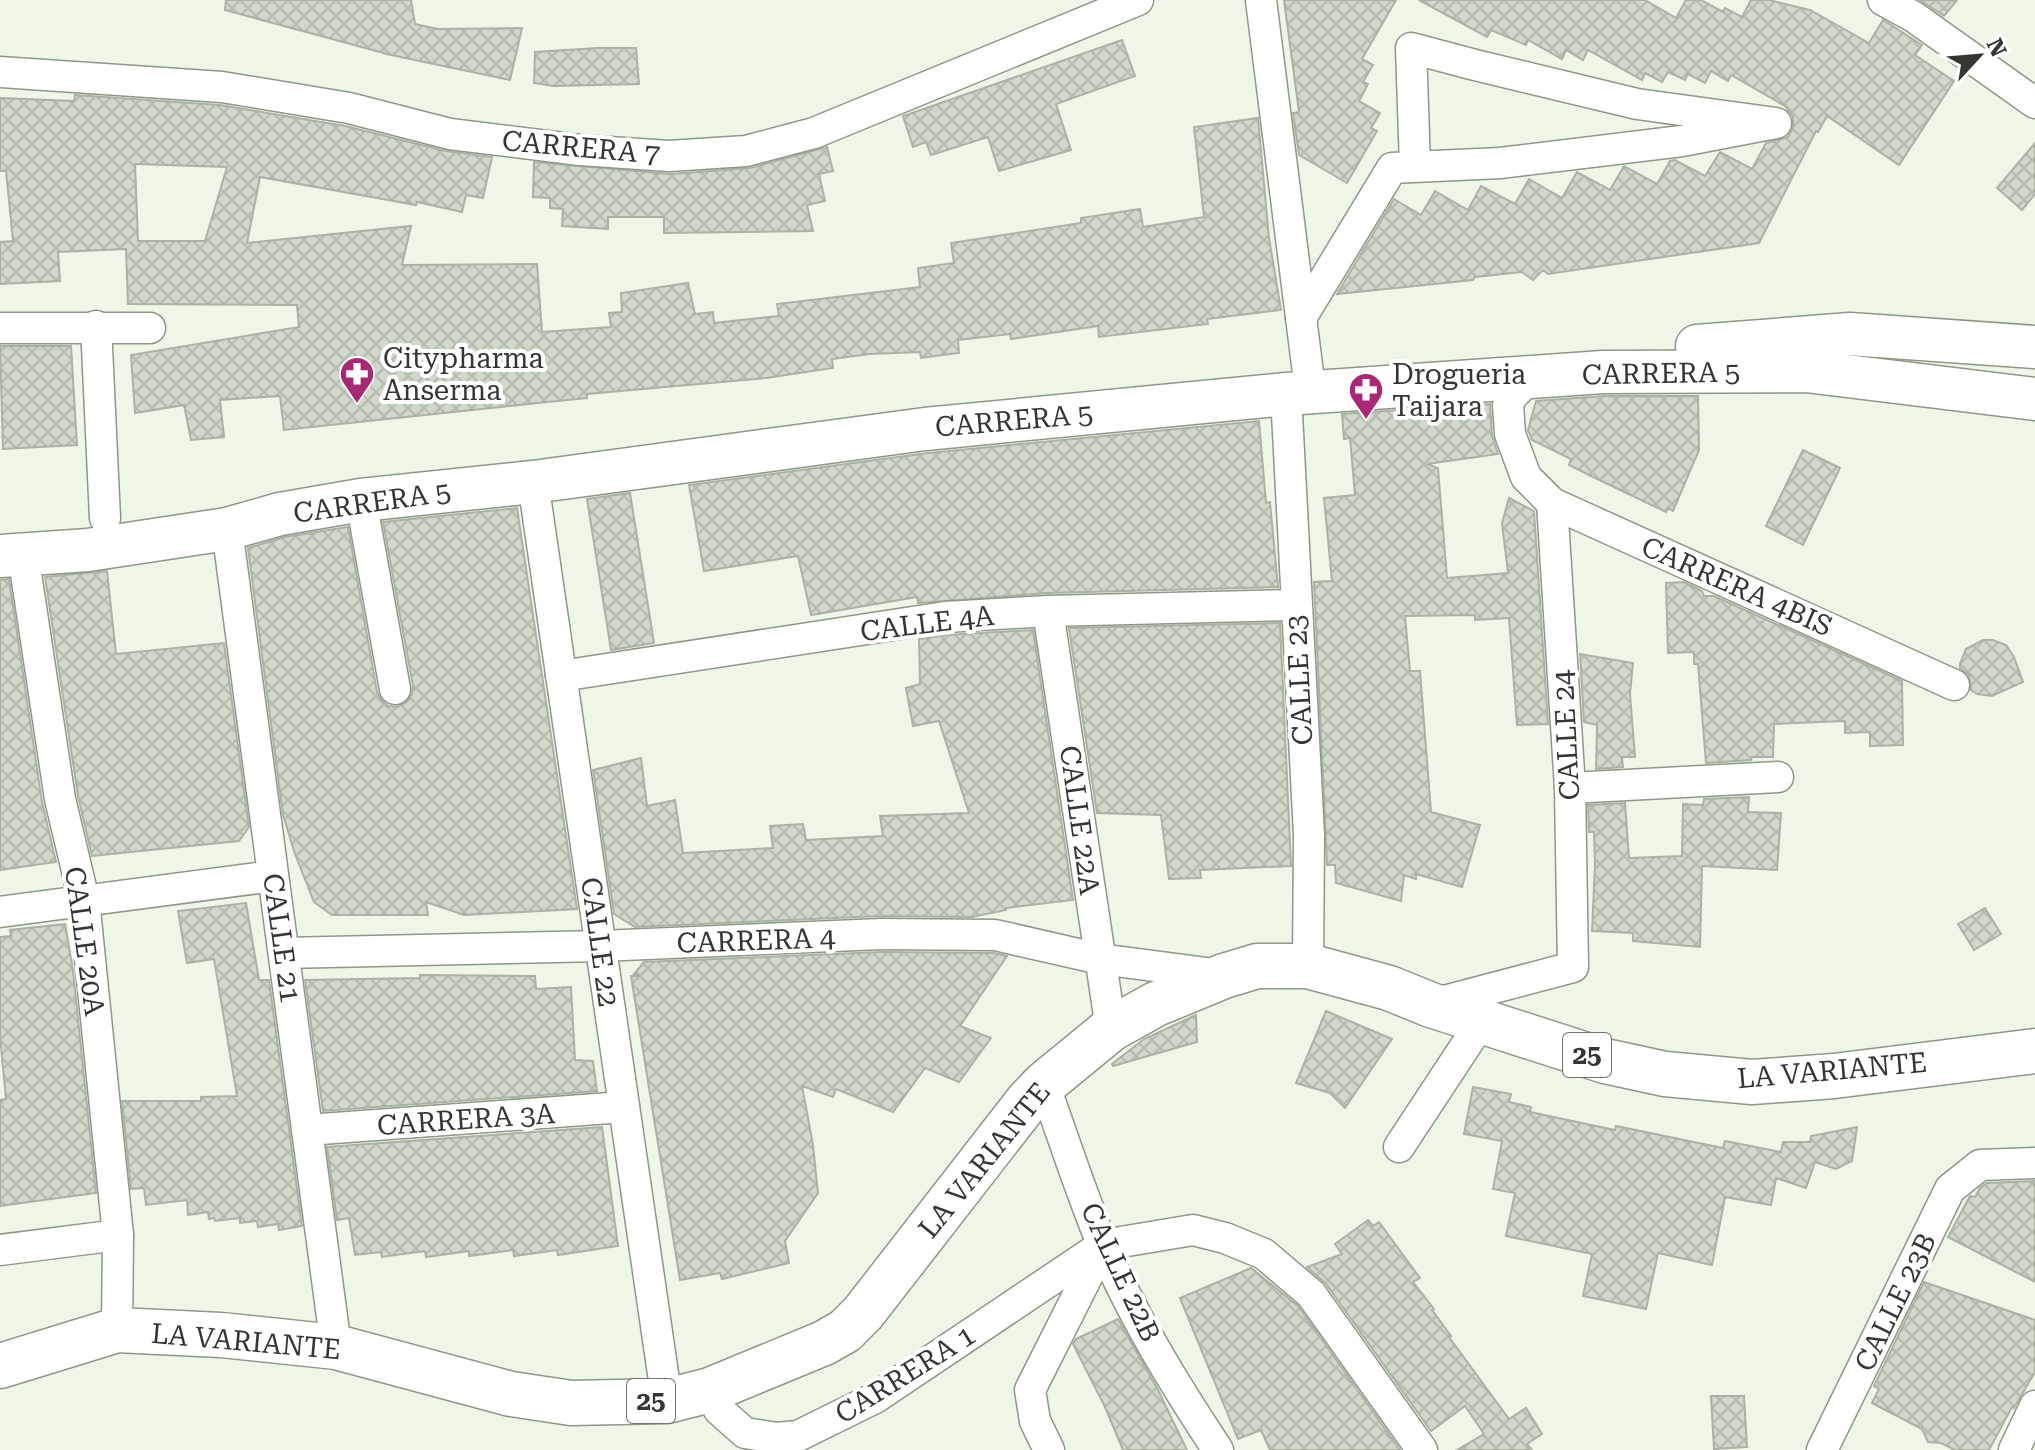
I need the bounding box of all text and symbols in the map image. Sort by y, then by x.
north arrow [1939,16,2019,96]
text: N [1982,34,2011,61]
street label: CARRERA 7 [501,124,661,171]
place label: Citypharma Anserma [383,342,544,407]
pharmacy icon: Citypharma Anserma [338,355,376,405]
street label: CARRERA 5 [1581,356,1741,391]
place label: Drogueria Taijara [1392,358,1526,423]
pharmacy icon: Drogueria Taijara [1347,371,1385,421]
street label: CARRERA 5 [934,397,1094,444]
street label: CARRERA 5 [291,475,453,530]
street label: CARRERA 4BIS [1636,530,1837,643]
street label: CALLE 4A [858,599,996,648]
street label: CALLE 23 [1280,614,1319,746]
street label: CALLE 24 [1547,669,1586,801]
street label: CALLE 22A [1053,743,1106,897]
street label: CALLE 20A [58,864,111,1018]
street label: CALLE 21 [256,871,307,1005]
street label: CALLE 22 [574,875,625,1009]
street label: CARRERA 4 [676,921,836,960]
road number: 25 [1563,1033,1611,1077]
street label: LA VARIANTE [1736,1046,1928,1095]
street label: LA VARIANTE [912,1076,1057,1245]
street label: CARRERA 3A [376,1097,556,1142]
street label: CALLE 22B [1074,1198,1167,1347]
street label: CALLE 23B [1848,1228,1943,1377]
street label: LA VARIANTE [150,1317,342,1366]
street label: CARRERA 1 [829,1318,981,1430]
road number: 25 [627,1379,675,1423]

